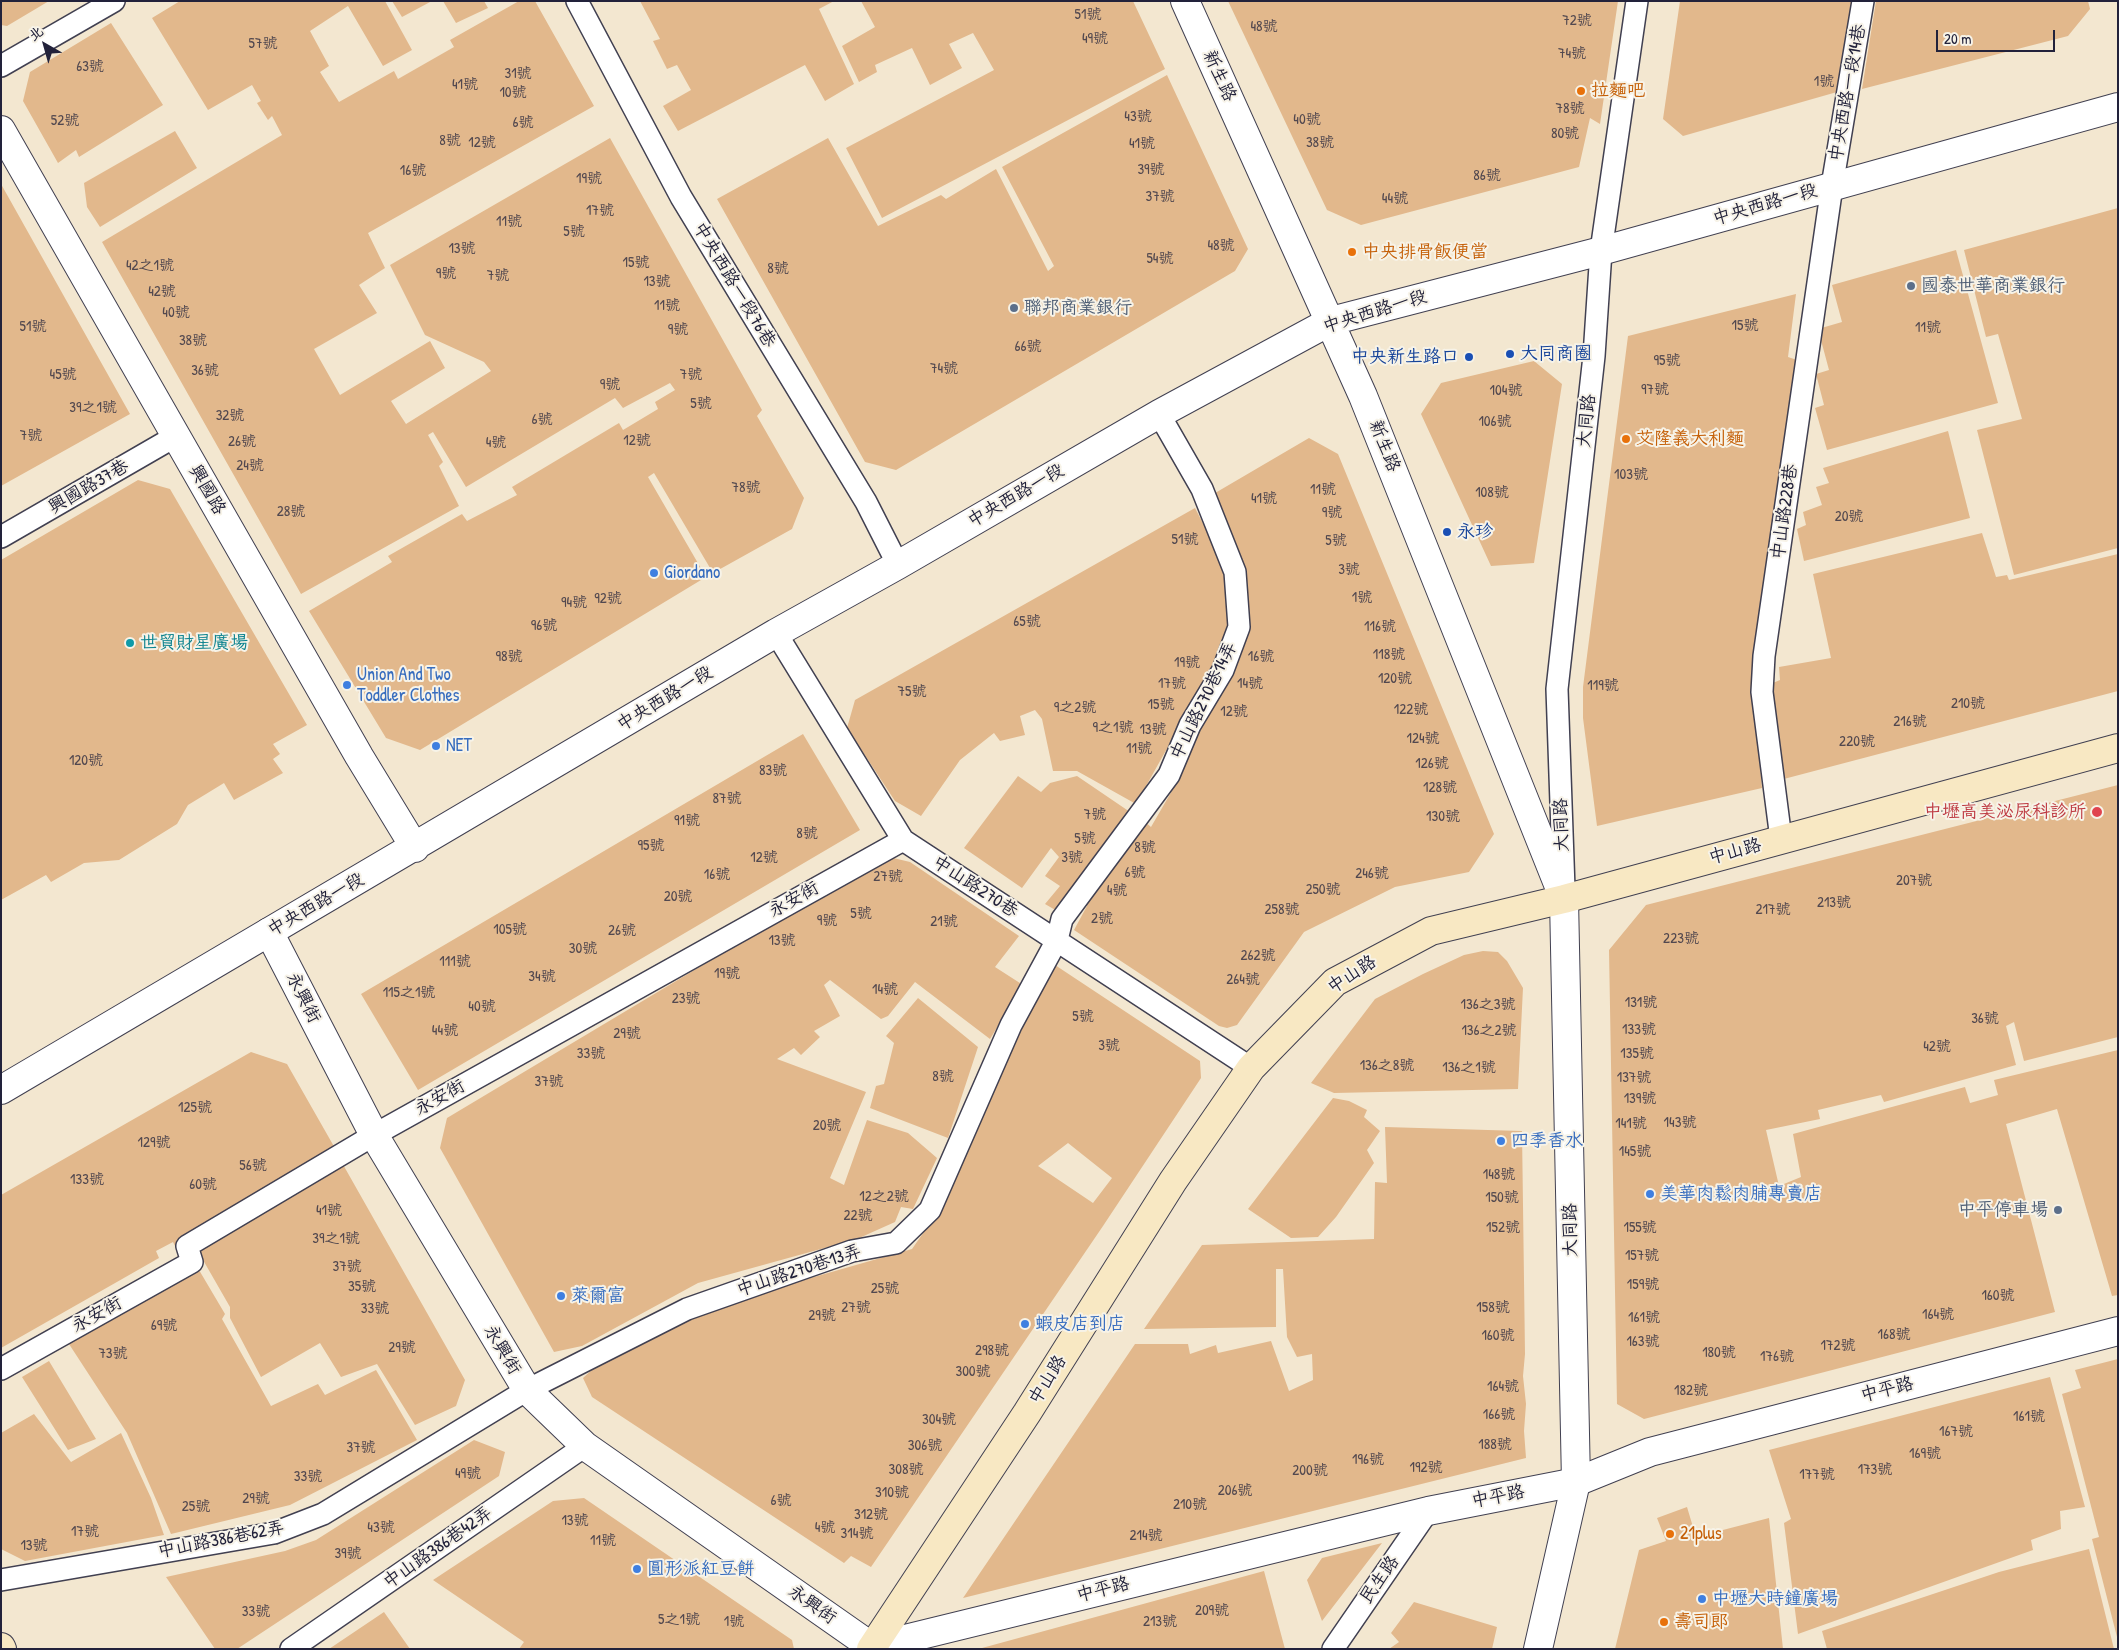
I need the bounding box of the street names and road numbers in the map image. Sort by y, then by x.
street label: 中央西路一段14巷 [1825,23,1871,163]
street label: 新生路 [1198,47,1240,105]
street label: 中央西路一段 [1710,180,1820,230]
street label: 中央西路一段76巷 [688,219,780,351]
street label: 中央西路一段 [1320,286,1430,338]
street label: 大同路 [1573,393,1601,449]
street label: 新生路 [1364,417,1404,475]
street label: 興國路37巷 [45,455,133,519]
street label: 中央西路一段 [964,460,1068,532]
street label: 興國路 [184,461,230,519]
street label: 中山路228巷 [1768,463,1802,561]
street label: 中山路270巷14弄 [1166,638,1242,764]
street label: 中央西路一段 [613,662,717,736]
street label: 大同路 [1550,798,1574,852]
street label: 中山路 [1706,835,1764,869]
street label: 中山路270巷 [928,851,1022,923]
street label: 中央西路一段 [264,869,368,941]
street label: 永安街 [765,877,823,923]
street label: 中山路 [1323,951,1381,999]
street label: 永興街 [281,969,325,1027]
street label: 永安街 [411,1075,469,1121]
street label: 大同路 [1560,1203,1582,1257]
street label: 中山路270巷13弄 [734,1241,864,1301]
street label: 永安街 [68,1292,126,1338]
street label: 永興街 [479,1321,525,1379]
street label: 中山路 [1025,1351,1071,1409]
street label: 中平路 [1858,1373,1916,1407]
street label: 中平路 [1469,1481,1527,1513]
street label: 中山路386巷42弄 [379,1502,497,1594]
street label: 中山路386巷62弄 [156,1517,286,1563]
street label: 民生路 [1356,1552,1404,1608]
street label: 中平路 [1074,1573,1132,1607]
street label: 永興街 [784,1581,840,1629]

